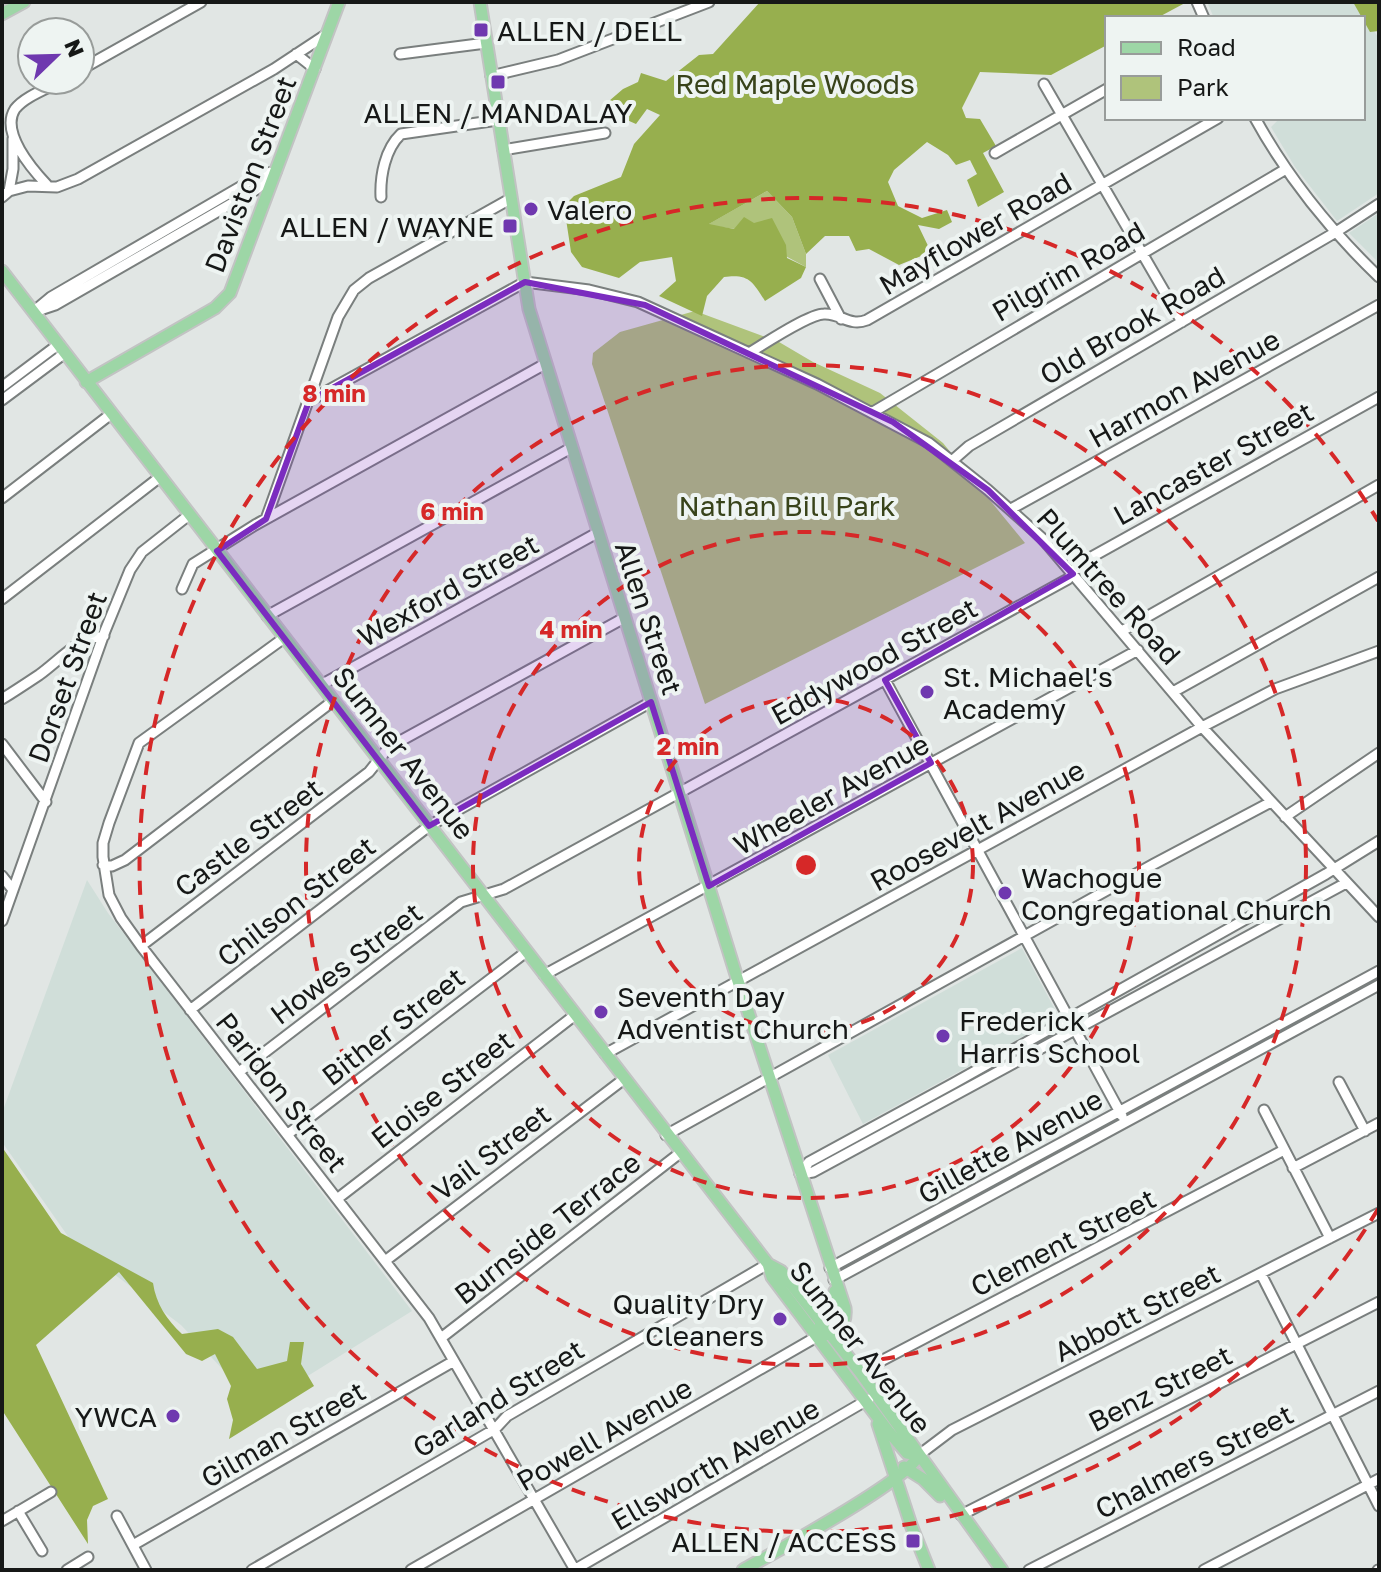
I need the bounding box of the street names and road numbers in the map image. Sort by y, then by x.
street label: Daviston Street [197,71,303,277]
street label: Mayflower Road [873,165,1077,301]
street label: Pilgrim Road [986,214,1150,328]
street label: Old Brook Road [1034,259,1230,391]
street label: Harmon Avenue [1083,322,1285,454]
street label: Lancaster Street [1107,394,1319,532]
street label: Plumtree Road [1030,501,1188,671]
street label: Wexford Street [352,527,544,653]
street label: Allen Street [609,537,689,699]
street label: Dorset Street [21,587,113,767]
street label: Eddywood Street [765,591,983,731]
street label: Sumner Avenue [326,660,482,846]
street label: Wheeler Avenue [728,727,934,861]
street label: Roosevelt Avenue [864,752,1090,898]
street label: Castle Street [168,771,328,903]
street label: Chilson Street [210,829,382,973]
street label: Howes Street [264,895,428,1031]
street label: Bither Street [315,960,471,1092]
street label: Paridon Street [209,1006,355,1178]
street label: Eloise Street [364,1023,520,1155]
street label: Gillette Avenue [912,1082,1108,1210]
street label: Vail Street [425,1097,557,1207]
street label: Burnside Terrace [448,1145,646,1311]
street label: Clement Street [965,1181,1161,1303]
street label: Sumner Avenue [783,1254,939,1440]
street label: Abbott Street [1048,1256,1226,1368]
street label: Garland Street [406,1332,590,1464]
street label: Benz Street [1083,1338,1237,1438]
street label: Powell Avenue [510,1370,698,1498]
street label: Gilman Street [195,1374,371,1494]
street label: Ellsworth Avenue [605,1391,825,1537]
street label: Chalmers Street [1090,1397,1298,1525]

